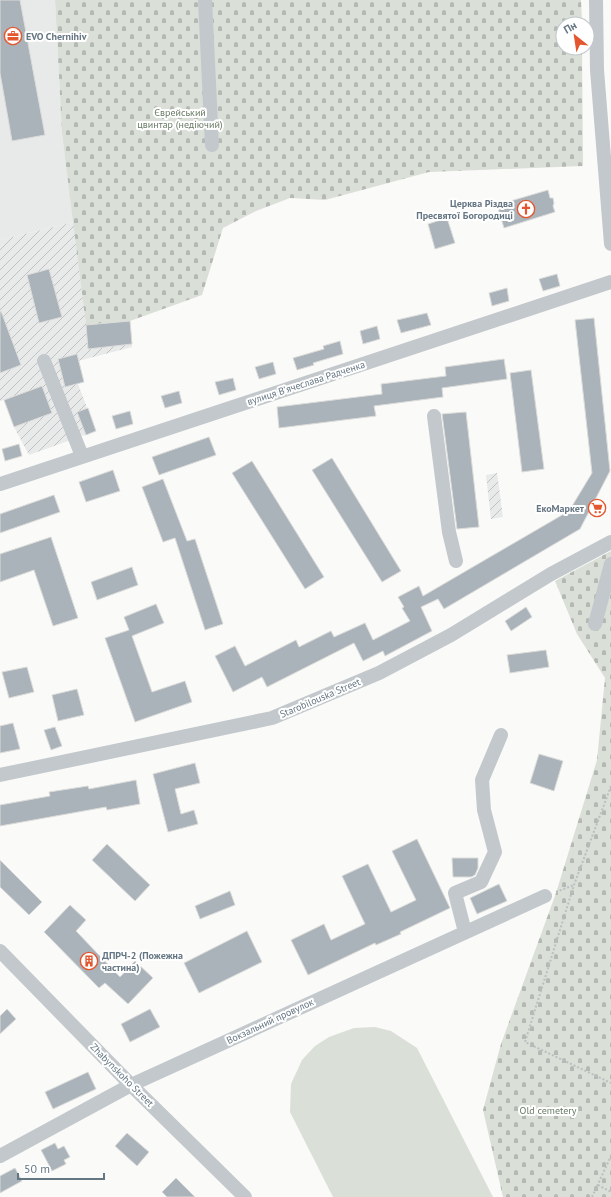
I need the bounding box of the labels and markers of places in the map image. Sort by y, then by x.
office icon: EVO Chernihiv [3,26,23,46]
place label: EVO Chernihiv [26,30,87,43]
place label: Церква Різдва Пресвятої Богородиці [416,197,513,222]
church icon: Церква Різдва Пресвятої Богородиці [516,199,536,219]
supermarket icon: ЕкоМаркет [587,498,607,518]
place label: ЕкоМаркет [536,502,585,515]
place label: ДПРЧ-2 (Пожежна частина) [102,949,183,974]
building icon: ДПРЧ-2 (Пожежна частина) [79,951,99,971]

